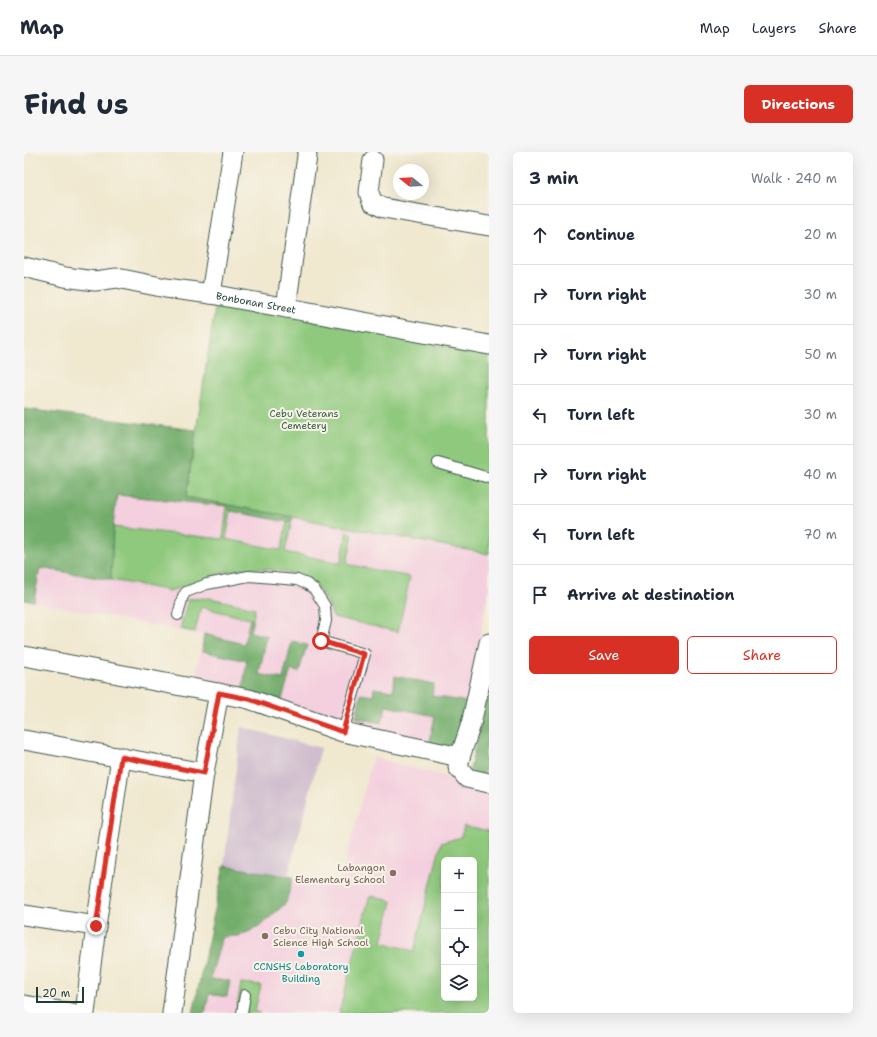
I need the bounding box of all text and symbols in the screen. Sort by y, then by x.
text: Map [20,15,64,40]
text: Map [700,19,730,37]
text: Layers [752,19,796,37]
text: Share [818,19,857,37]
text: Find us [24,85,129,123]
button: Directions [744,85,853,123]
north arrow [393,164,429,200]
text: 3 min [529,167,579,189]
text: Walk · 240 m [751,170,837,187]
icon: ahead [529,224,551,246]
text: Continue [567,225,635,245]
text: 20 m [804,226,837,243]
icon: right [529,284,551,306]
text: Turn right [567,285,647,305]
text: 30 m [803,286,837,303]
street label: Bonbonan Street [215,289,297,316]
icon: right [529,344,551,366]
text: Turn right [567,345,647,365]
text: 50 m [804,346,837,363]
icon: left [529,404,551,426]
text: Turn left [567,405,635,425]
text: 30 m [803,406,837,423]
park label: Cebu Veterans Cemetery [270,407,339,432]
icon: right [529,464,551,486]
text: Turn right [567,465,647,485]
text: 40 m [803,466,837,483]
icon: left [529,524,551,546]
text: Turn left [567,525,635,545]
text: 70 m [803,526,837,543]
icon: arrive [529,584,551,606]
text: Arrive at destination [567,585,735,605]
route start [312,632,330,650]
button: Save [529,636,679,674]
button: Share [687,636,837,674]
map controls [441,857,477,1001]
button: + [441,857,477,893]
place label: Labangon Elementary School [295,861,385,886]
marker: Labangon Elementary School [388,868,398,878]
button: − [441,893,477,929]
route end [87,917,105,935]
place label: Cebu City National Science High School [273,924,369,949]
button: locate [441,929,477,965]
marker: Cebu City National Science High School [260,931,270,941]
marker: CCNSHS Laboratory Building [296,949,306,959]
place label: CCNSHS Laboratory Building [254,960,349,985]
button: layers [441,965,477,1001]
scale bar [36,985,84,1004]
text: 20 m [42,986,70,1001]

